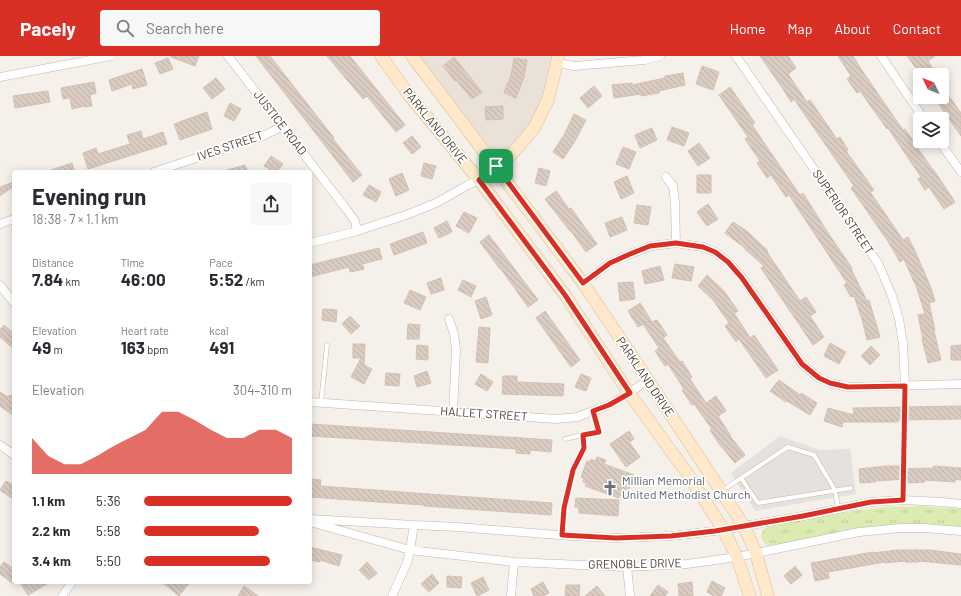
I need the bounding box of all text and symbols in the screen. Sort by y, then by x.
search box [100,10,380,46]
text: Pacely [20,17,76,40]
icon: search [114,17,136,39]
text: Search here [146,19,224,37]
text: Home [730,20,766,37]
text: Map [788,20,812,37]
text: About [834,20,871,37]
text: Contact [893,20,941,37]
north arrow [913,68,949,104]
map controls [913,68,949,148]
street label: PARKLAND DRIVE [401,85,471,166]
street label: JUSTICE ROAD [251,87,310,157]
button: layers [913,112,949,148]
street label: IVES STREET [195,127,265,163]
pin [479,149,513,183]
icon: arrive [485,155,507,177]
street label: SUPERIOR STREET [810,166,877,257]
text: Evening run [32,183,146,209]
button: share [250,183,292,225]
text: 18:38 · 7 × 1.1 km [32,211,119,227]
text: Distance [32,256,74,269]
text: Time [121,256,144,269]
text: Pace [209,256,233,269]
text: 7.84 [32,269,63,289]
text: 46:00 [121,269,166,289]
text: 5:52 [209,269,243,289]
text: km [63,275,80,288]
text: /km [243,275,265,288]
text: Elevation [32,324,76,337]
text: Heart rate [121,324,169,337]
text: kcal [209,324,229,337]
street label: PARKLAND DRIVE [614,334,678,419]
text: 49 [32,337,51,357]
text: 163 [121,337,145,357]
text: 491 [209,337,234,357]
text: m [51,343,63,356]
text: bpm [145,343,168,356]
text: Elevation [32,382,84,398]
text: 304–310 m [233,382,292,398]
street label: HALLET STREET [440,403,528,423]
place label: Millian Memorial United Methodist Church [622,473,750,501]
church icon: Millian Memorial United Methodist Church [601,479,619,497]
text: 1.1 km [32,493,65,509]
text: 5:36 [96,493,120,509]
text: 2.2 km [32,523,70,539]
text: 5:58 [96,523,121,539]
text: 3.4 km [32,553,71,569]
text: 5:50 [96,553,121,569]
street label: GRENOBLE DRIVE [588,555,682,571]

